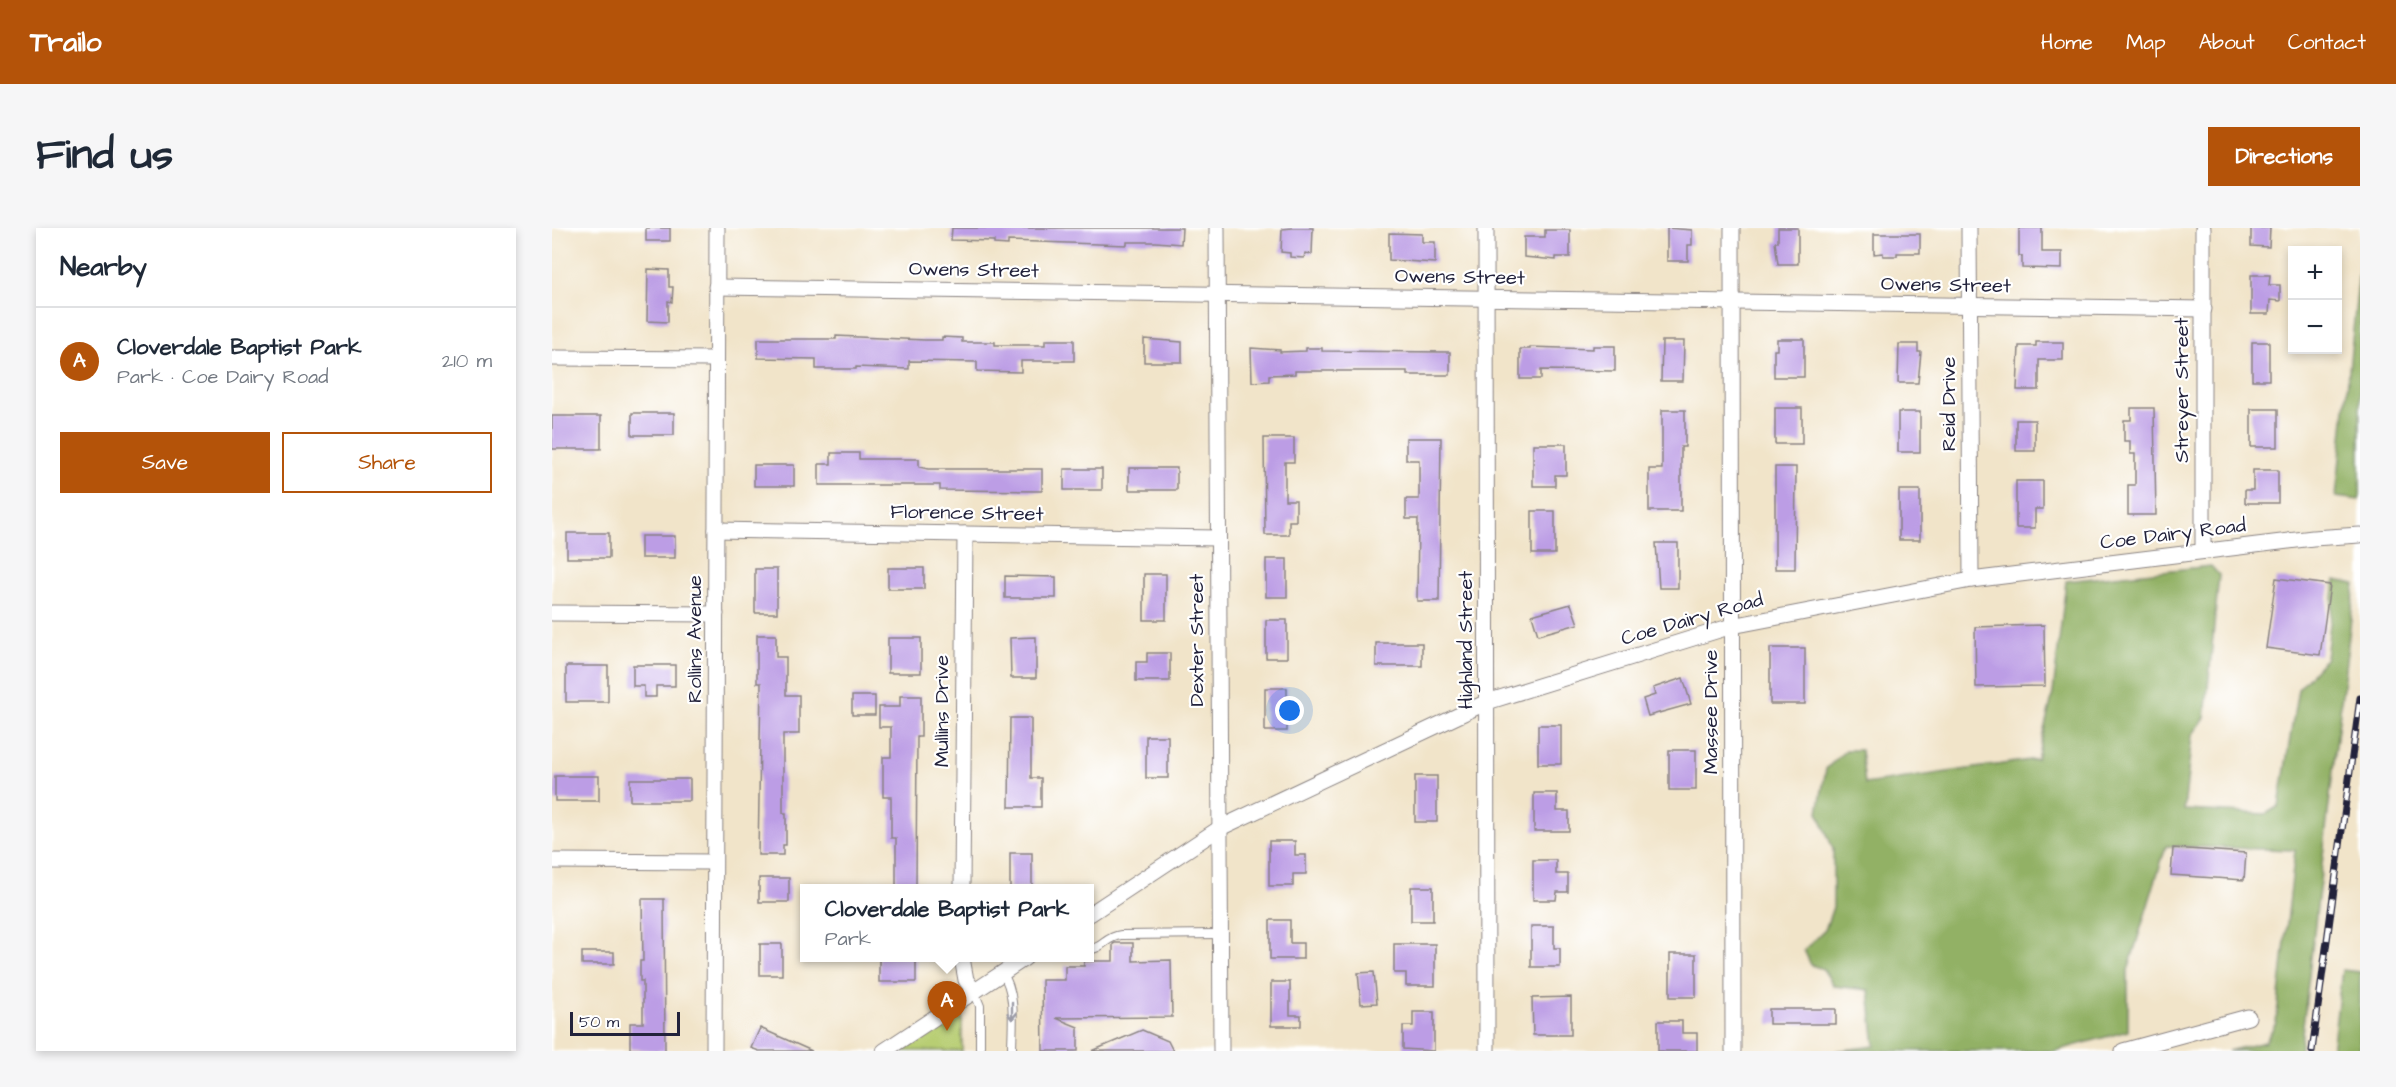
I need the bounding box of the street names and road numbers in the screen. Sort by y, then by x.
street label: Owens Street [909,255,1039,285]
street label: Owens Street [1395,262,1525,292]
street label: Owens Street [1881,270,2011,300]
street label: Streyer Street [2168,317,2197,463]
street label: Reid Drive [1935,357,1963,451]
street label: Florence Street [890,498,1044,528]
street label: Coe Dairy Road [2099,511,2247,558]
street label: Highland Street [1452,571,1481,709]
street label: Dexter Street [1183,574,1211,706]
street label: Rollins Avenue [681,575,709,703]
street label: Coe Dairy Road [1618,585,1766,654]
street label: Massee Drive [1697,649,1725,774]
street label: Mullins Drive [928,655,956,767]

